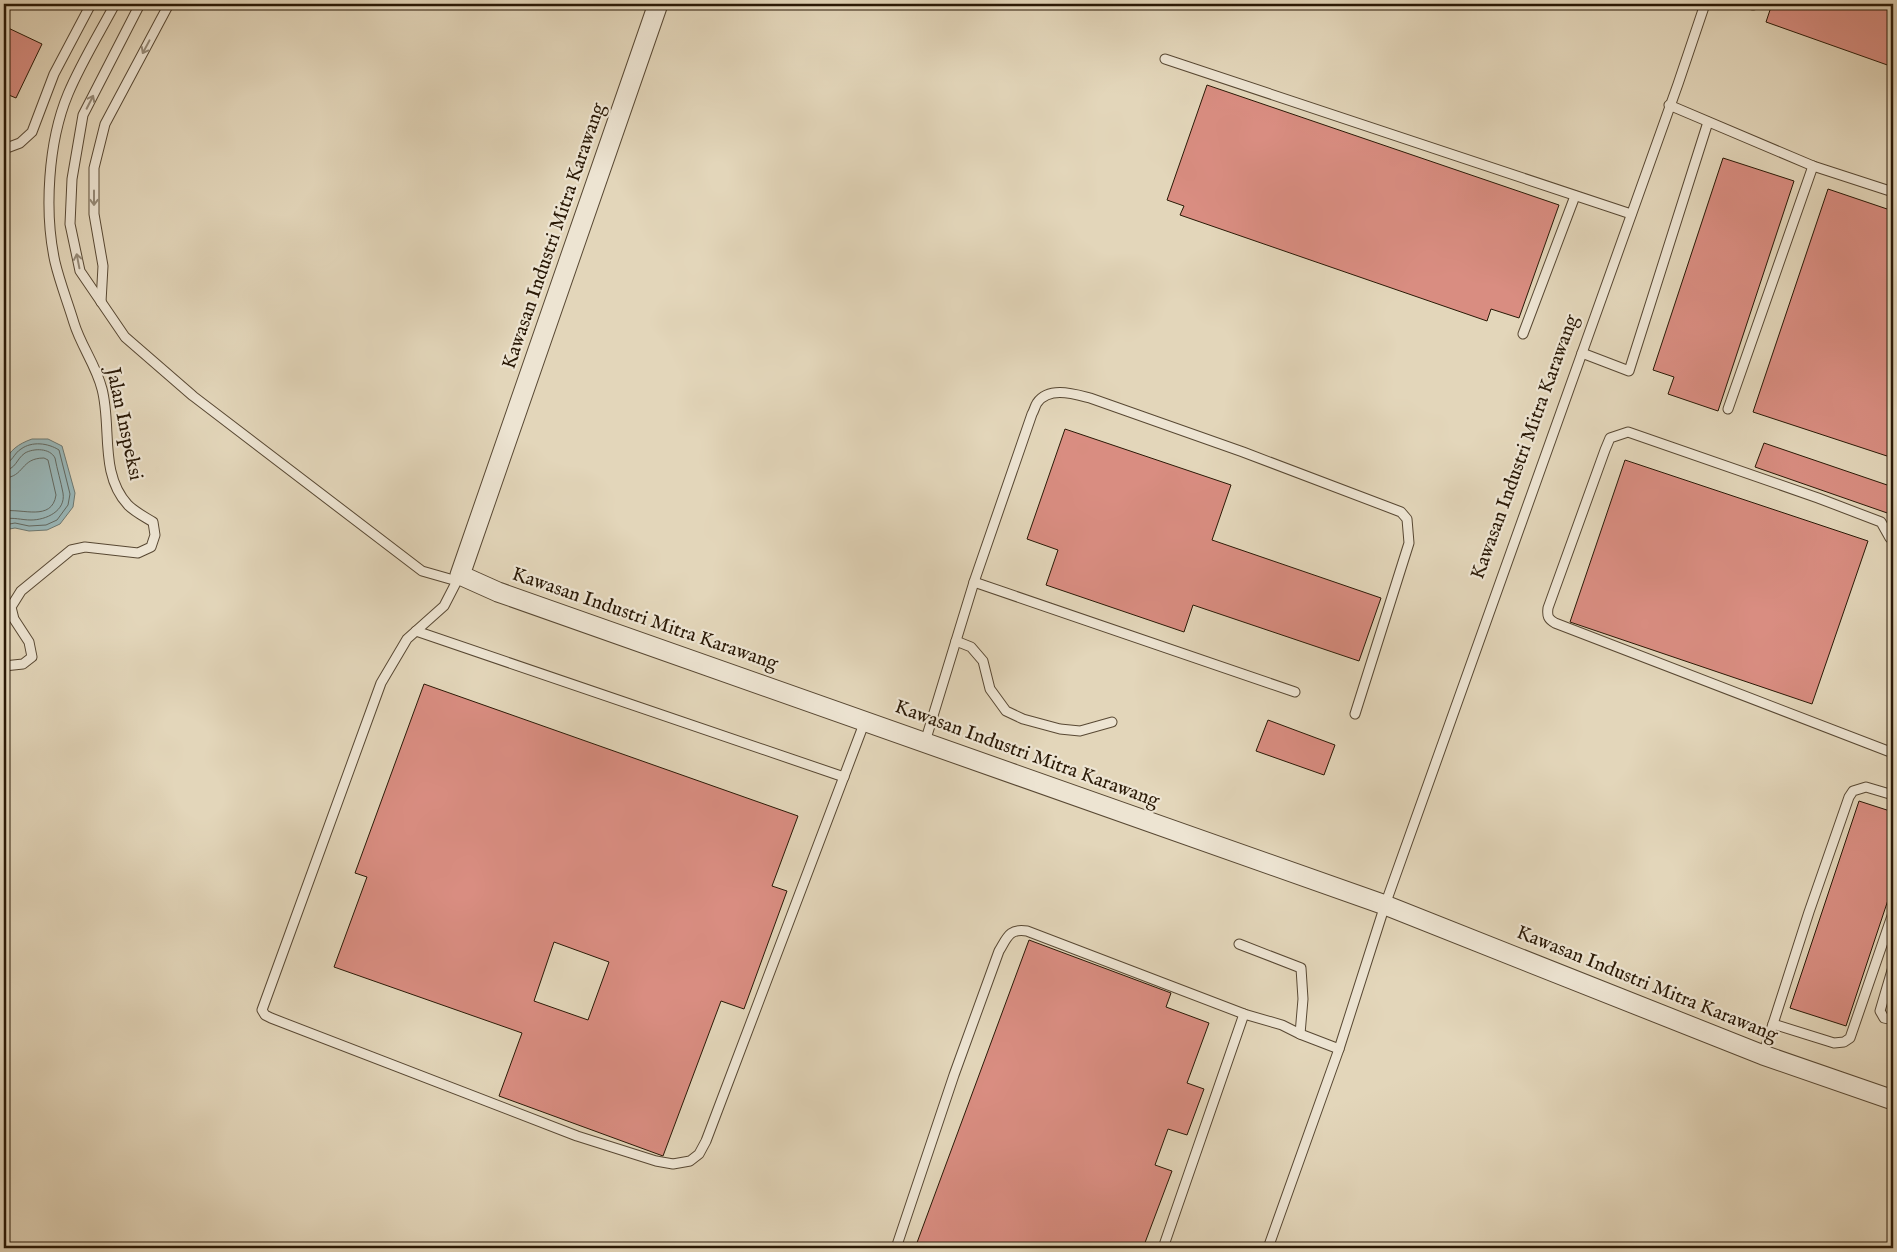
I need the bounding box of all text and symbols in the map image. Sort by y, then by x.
one-way arrow [141,39,150,54]
one-way arrow [85,94,95,109]
street label: Kawasan Industri Mitra Karawang [497,98,612,372]
one-way arrow [89,190,99,206]
one-way arrow [72,253,82,269]
street label: Kawasan Industri Mitra Karawang [1465,310,1585,583]
street label: Jalan Inspeksi [99,363,148,483]
street label: Kawasan Industri Mitra Karawang [509,562,783,677]
street label: Kawasan Industri Mitra Karawang [891,694,1164,814]
street label: Kawasan Industri Mitra Karawang [1513,920,1783,1048]

